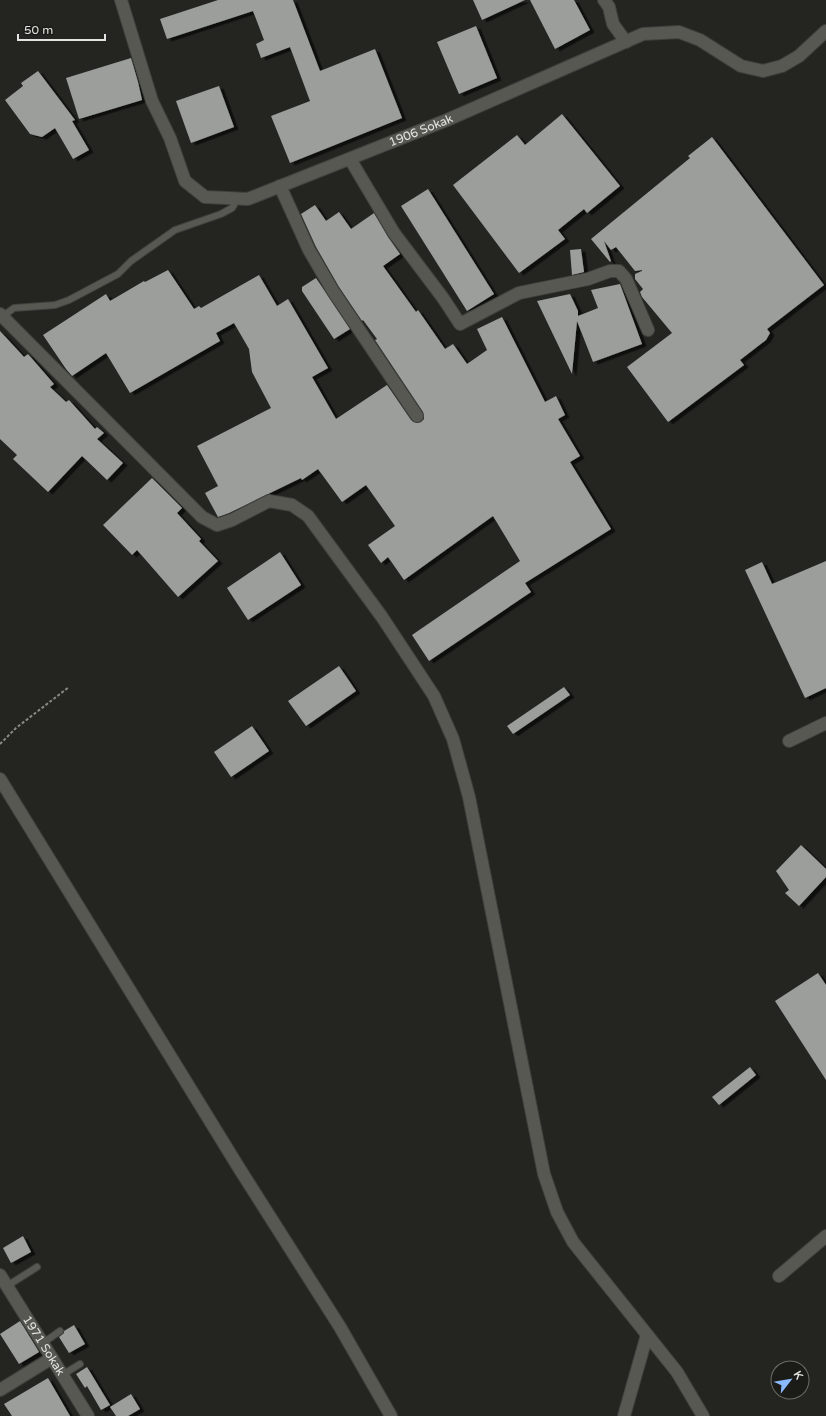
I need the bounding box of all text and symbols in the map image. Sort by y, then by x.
scale bar [18,16,105,42]
text: 50 m [24,23,53,37]
street label: 1906 Sokak [387,111,456,149]
street label: 1971 Sokak [20,1313,68,1378]
north arrow [770,1360,810,1400]
text: K [791,1369,806,1382]

